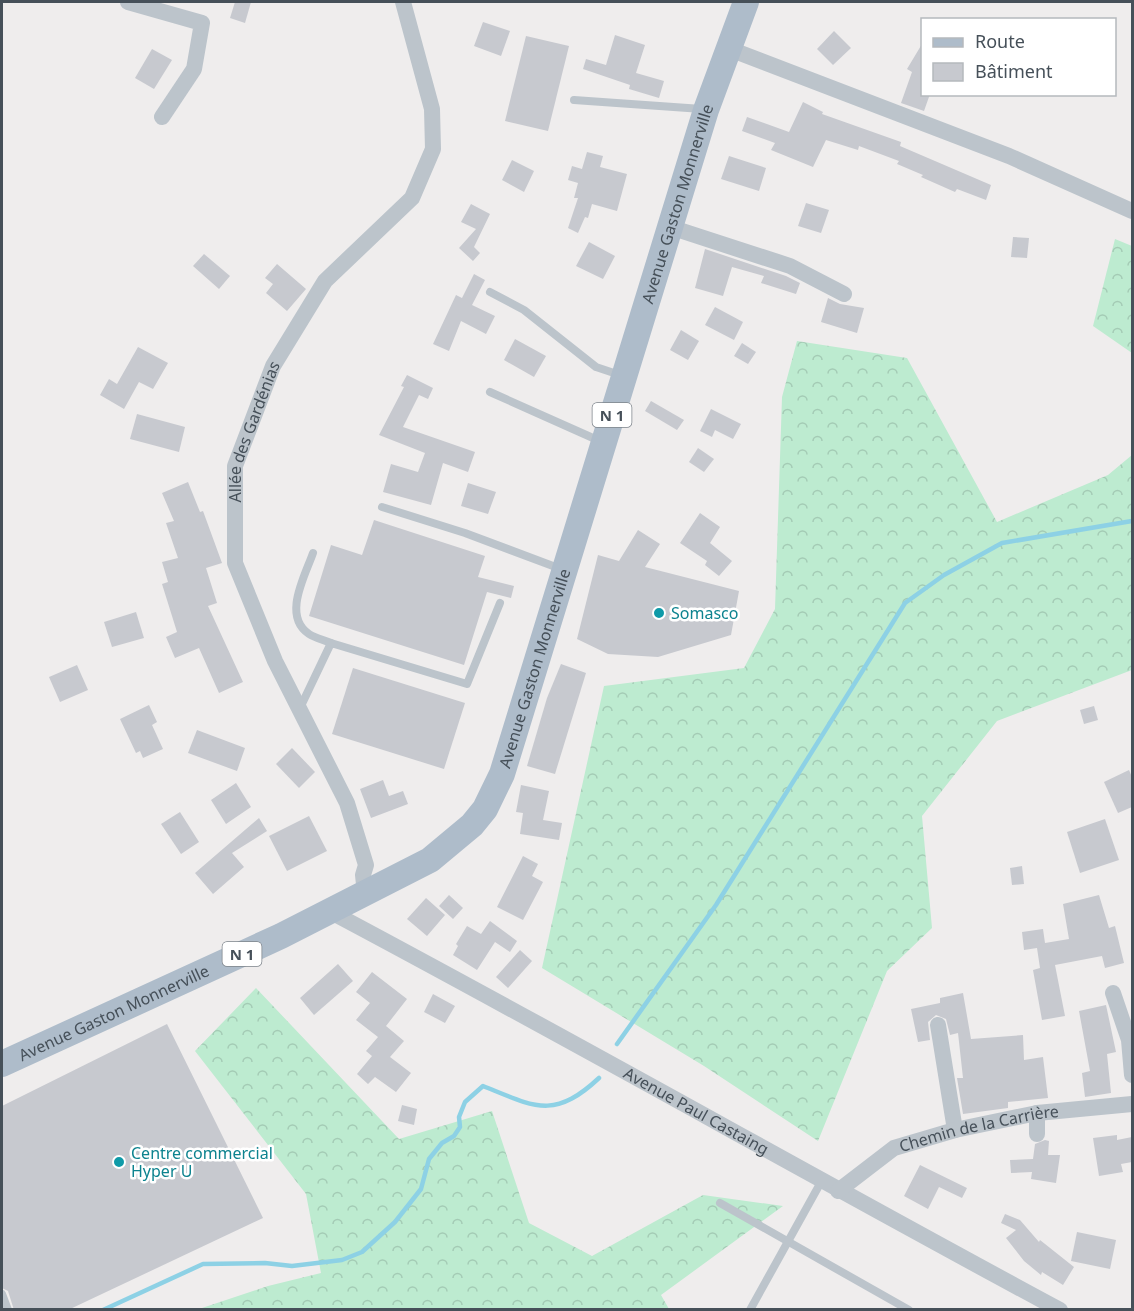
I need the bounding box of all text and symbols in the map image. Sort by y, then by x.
legend [921,18,1116,96]
text: Route [975,29,1025,53]
text: Bâtiment [975,59,1053,83]
street label: Avenue Gaston Monnerville [636,101,718,306]
street label: Allée des Gardénias [224,356,285,502]
road number: N 1 [592,403,632,427]
street label: Avenue Gaston Monnerville [493,566,575,771]
place label: Somasco [671,602,738,624]
marker: Somasco [652,606,666,620]
road number: N 1 [222,942,262,966]
street label: Avenue Gaston Monnerville [15,959,213,1066]
street label: Avenue Paul Castaing [620,1062,773,1160]
street label: Chemin de la Carrière [896,1100,1060,1157]
place label: Centre commercial Hyper U [131,1142,273,1182]
marker: Centre commercial Hyper U [112,1155,126,1169]

